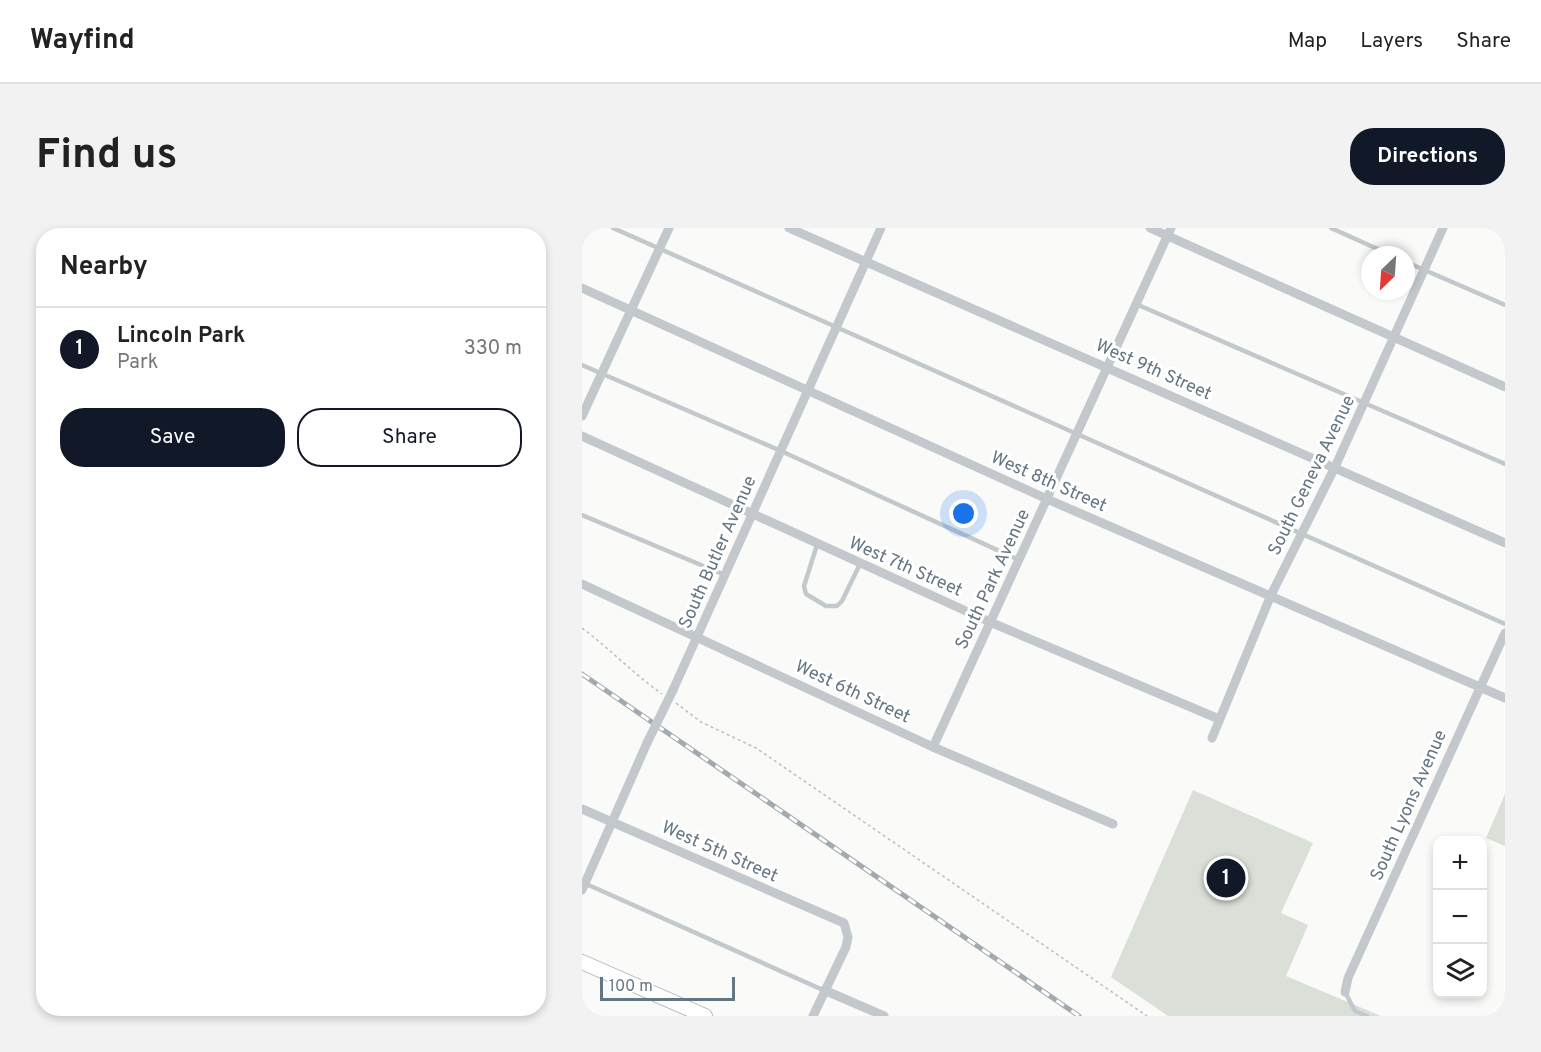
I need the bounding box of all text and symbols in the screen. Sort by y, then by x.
text: Wayfind [30,23,135,59]
text: Map [1288,28,1327,55]
text: Layers [1360,28,1423,55]
text: Share [1456,28,1511,55]
button: Directions [1350,128,1505,185]
text: Find us [36,130,177,183]
north arrow [1361,246,1415,300]
text: Nearby [60,251,148,284]
text: Lincoln Park [117,323,245,350]
street label: West 9th Street [1092,335,1215,406]
text: 1 [76,336,84,362]
text: 330 m [464,336,522,362]
text: Park [117,350,158,376]
street label: South Geneva Avenue [1264,392,1361,560]
button: Save [60,408,285,467]
button: Share [297,408,522,467]
street label: West 8th Street [987,447,1110,518]
street label: South Butler Avenue [674,473,762,633]
your location [949,499,978,528]
street label: South Park Avenue [951,506,1036,654]
street label: West 7th Street [845,532,966,603]
street label: West 6th Street [791,656,914,729]
street label: South Lyons Avenue [1366,727,1453,884]
street label: West 5th Street [658,816,781,888]
map controls [1433,836,1487,998]
button: + [1433,836,1487,890]
pin: 1 [1206,856,1246,900]
button: − [1433,890,1487,944]
button: layers [1433,944,1487,998]
scale bar [600,974,735,1002]
text: 100 m [609,977,653,997]

